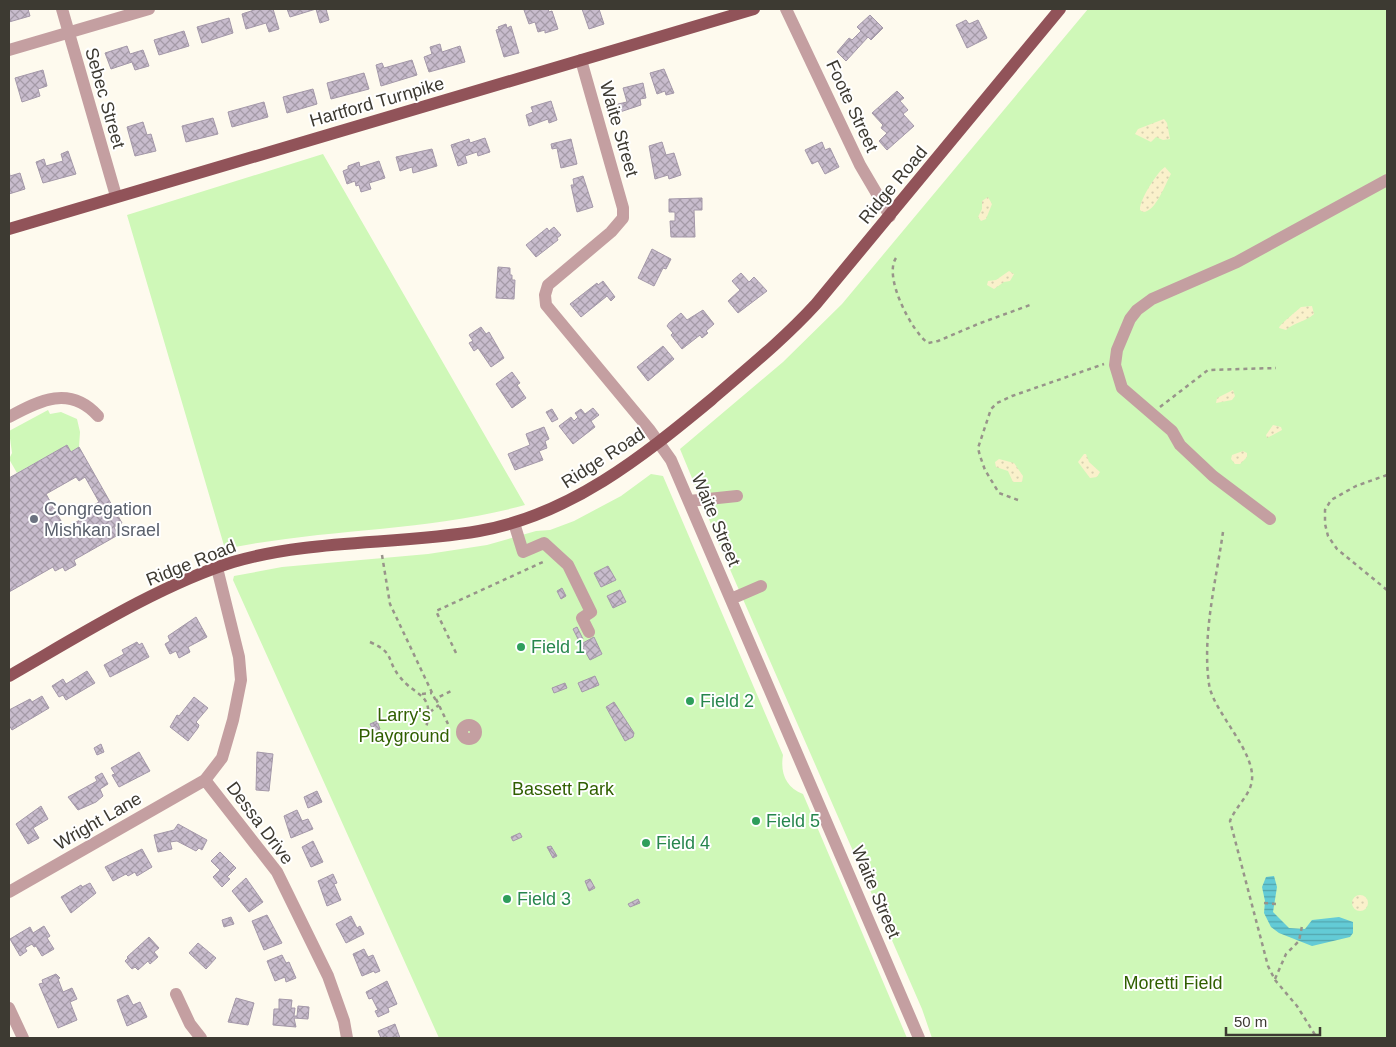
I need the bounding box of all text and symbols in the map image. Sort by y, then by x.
street label: Sebec Street [81,45,129,151]
street label: Foote Street [822,57,882,155]
street label: Hartford Turnpike [307,73,447,131]
street label: Waite Street [596,79,642,179]
street label: Ridge Road [855,142,931,228]
street label: Ridge Road [558,424,648,492]
street label: Waite Street [688,471,744,569]
place label: Congregation Mishkan Israel [44,499,160,540]
marker: Congregation Mishkan Israel [28,513,40,525]
street label: Ridge Road [143,536,239,590]
place label: Field 1 [531,637,585,657]
marker: Field 1 [515,641,527,653]
place label: Field 2 [700,691,754,711]
marker: Field 2 [684,695,696,707]
park label: Larry's Playground [358,705,450,746]
street label: Dessa Drive [223,778,297,868]
park label: Bassett Park [512,779,615,799]
street label: Wright Lane [51,788,145,854]
place label: Field 5 [766,811,820,831]
marker: Field 5 [750,815,762,827]
place label: Field 4 [656,833,710,853]
marker: Field 4 [640,837,652,849]
street label: Waite Street [848,843,904,941]
place label: Field 3 [517,889,571,909]
marker: Field 3 [501,893,513,905]
park label: Moretti Field [1123,973,1223,993]
scale bar [1226,1004,1320,1036]
text: 50 m [1234,1013,1267,1030]

